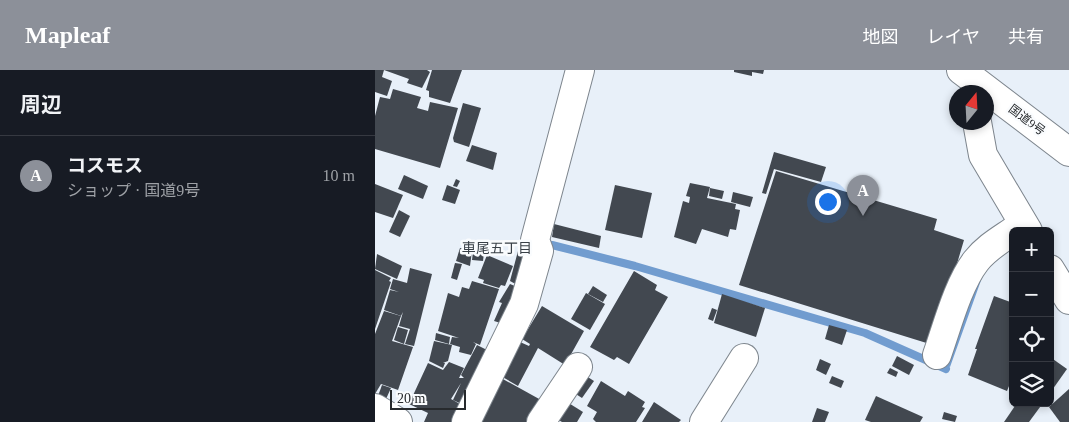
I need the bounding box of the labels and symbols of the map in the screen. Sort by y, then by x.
north arrow [949,85,994,130]
street label: 国道9号 [1006,102,1048,138]
pin: A [847,175,879,216]
your location [815,189,841,215]
district label: 車尾五丁目 [462,241,532,256]
scale bar [390,387,466,410]

